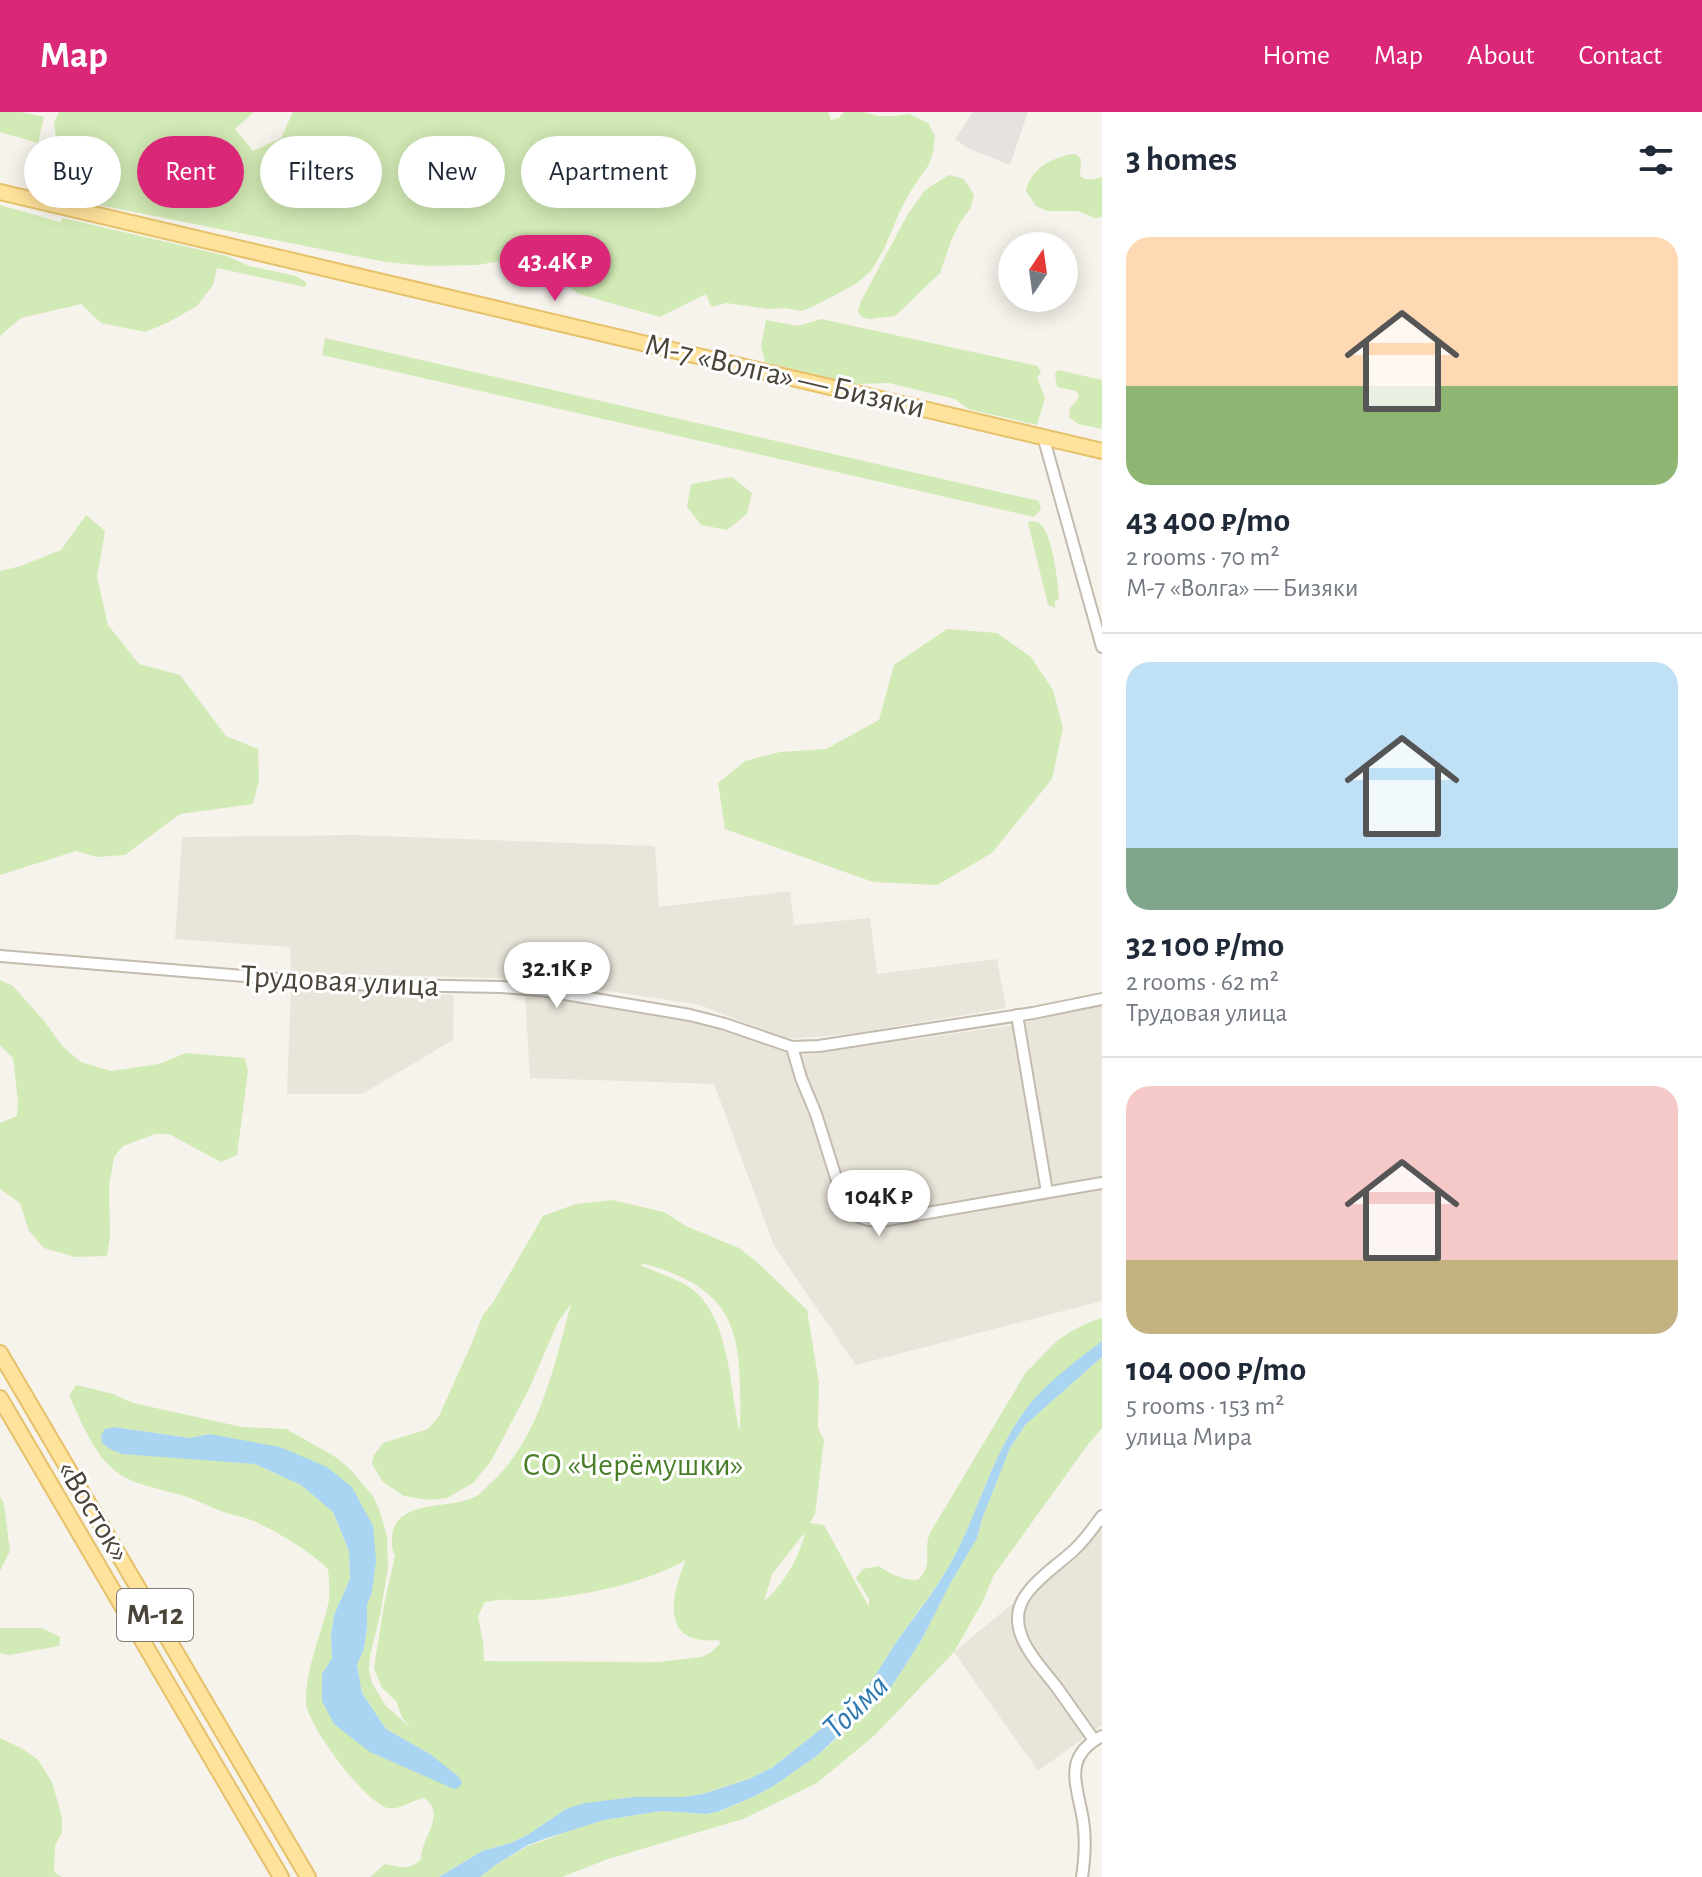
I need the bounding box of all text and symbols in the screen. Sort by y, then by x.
text: Map [40,37,108,75]
text: Home [1263,42,1330,70]
text: Map [1374,42,1423,70]
text: About [1467,42,1535,70]
text: Contact [1579,42,1662,70]
chip: Buy [24,136,121,208]
chip: Rent [137,136,244,208]
chip: Filters [260,136,382,208]
chip: New [398,136,505,208]
chip: Apartment [521,136,696,208]
icon: filters [1634,138,1678,182]
text: 3 homes [1126,143,1237,177]
north arrow [998,232,1078,312]
map controls [998,232,1078,312]
pin: 43.4K ₽ [481,235,629,303]
text: 43.4K ₽ [518,248,592,274]
icon: home [1330,289,1474,433]
street label: М-7 «Волга» — Бизяки [642,328,928,424]
text: 43 400 ₽/mo [1126,504,1290,538]
text: 2 rooms · 70 m² [1126,544,1279,570]
text: М-7 «Волга» — Бизяки [1126,575,1359,601]
icon: home [1330,714,1474,858]
text: 32 100 ₽/mo [1126,929,1284,963]
pin: 32.1K ₽ [483,942,631,1010]
text: 32.1K ₽ [522,955,592,981]
street label: Трудовая улица [240,960,440,1002]
text: 2 rooms · 62 m² [1126,969,1279,995]
text: Трудовая улица [1126,1000,1287,1026]
icon: home [1330,1138,1474,1282]
pin: 104K ₽ [814,1170,944,1238]
text: 104K ₽ [845,1183,913,1209]
text: 104 000 ₽/mo [1126,1353,1306,1387]
text: 5 rooms · 153 m² [1126,1393,1284,1419]
text: улица Мира [1126,1424,1252,1450]
park label: СО «Черёмушки» [523,1449,743,1481]
street label: «Восток» [51,1455,137,1567]
road number: М-12 [117,1589,193,1641]
water label: Тойма [817,1668,895,1746]

